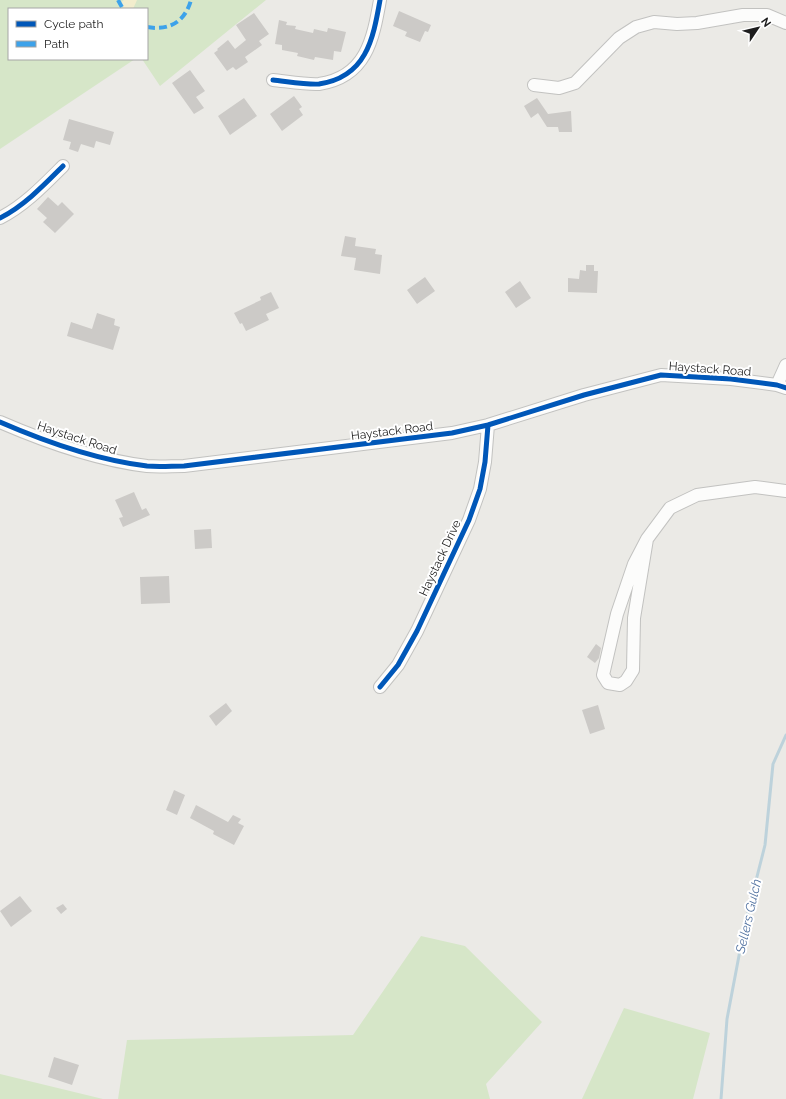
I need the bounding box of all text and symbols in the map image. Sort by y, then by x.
legend [8,8,148,60]
north arrow [738,8,778,48]
text: N [758,15,774,30]
text: Cycle path [44,17,103,31]
text: Path [44,37,69,51]
street label: Haystack Road [668,359,752,379]
street label: Haystack Road [36,419,118,457]
street label: Haystack Road [350,419,434,443]
street label: Haystack Drive [416,518,464,598]
water label: Sellers Gulch [732,877,764,956]

